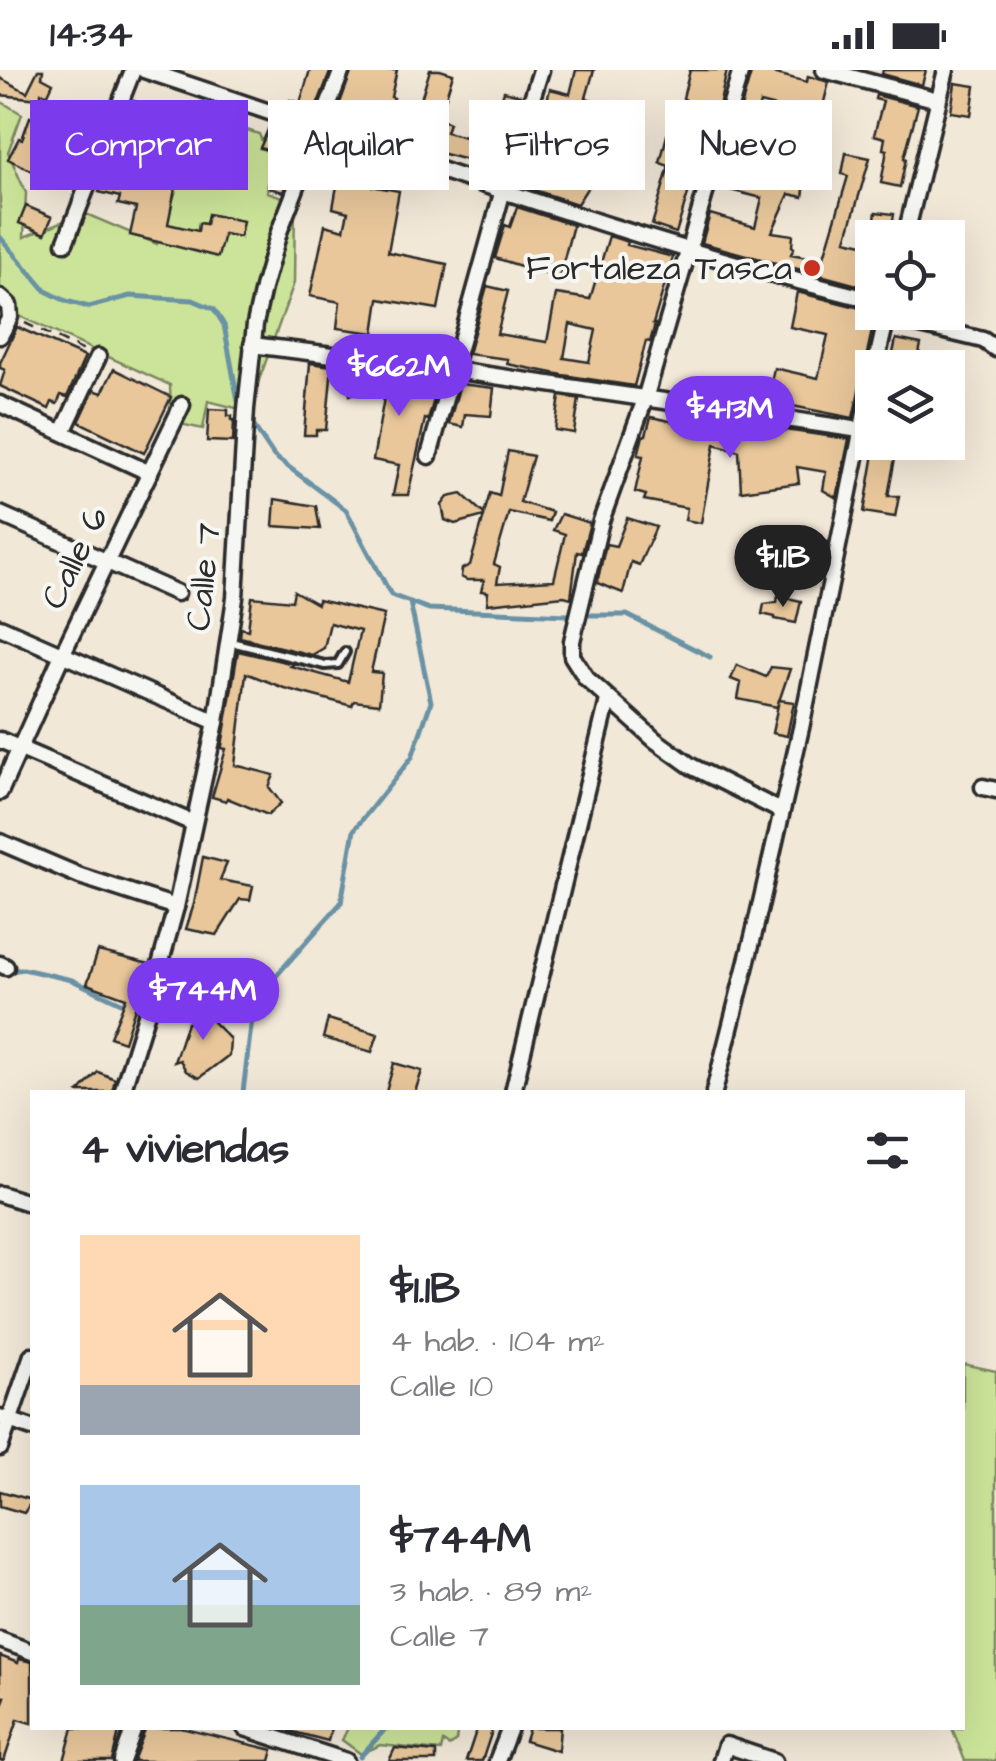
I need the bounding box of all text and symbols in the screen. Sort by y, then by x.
text: 14:34 [50,9,132,61]
chip: Comprar [30,100,248,190]
chip: Alquilar [268,100,449,190]
chip: Filtros [469,100,645,190]
chip: Nuevo [665,100,832,190]
map controls [855,220,965,460]
button: locate [855,220,965,330]
place label: Fortaleza Tasca [526,244,792,293]
marker: Fortaleza Tasca [801,257,823,279]
pin: $662M [329,334,469,419]
text: $662M [348,344,450,389]
button: layers [855,350,965,460]
pin: $413M [660,376,800,461]
text: $413M [687,386,773,431]
street label: Calle 6 [29,498,121,617]
street label: Calle 7 [174,521,234,633]
pin: $1.1B [713,525,853,610]
text: $1.1B [756,535,810,580]
pin: $744M [133,958,273,1043]
text: $744M [149,968,257,1013]
text: 4 viviendas [80,1121,289,1179]
icon: filters [860,1123,915,1178]
text: $1.1B [390,1261,460,1319]
icon: home [160,1275,280,1395]
text: 4 hab. · 104 m² [390,1319,605,1364]
text: Calle 10 [390,1364,493,1409]
text: $744M [390,1511,531,1569]
icon: home [160,1525,280,1645]
text: 3 hab. · 89 m² [390,1569,593,1614]
text: Calle 7 [390,1614,489,1659]

